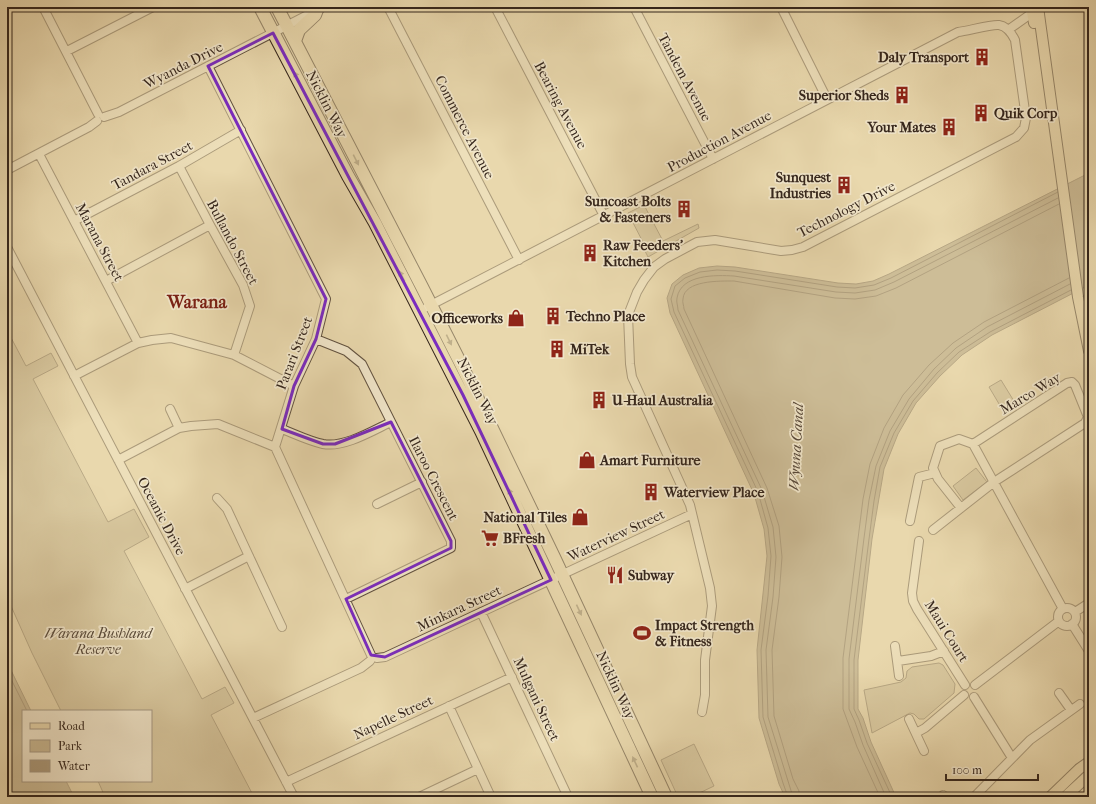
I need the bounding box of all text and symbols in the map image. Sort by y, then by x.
street label: Tandem Avenue [654,30,715,124]
street label: Wyanda Drive [140,38,226,93]
building icon: Daly Transport [972,47,992,67]
place label: Daly Transport [878,49,970,66]
street label: Bearing Avenue [530,59,591,152]
street label: Nicklin Way [302,68,351,141]
one-way arrow [293,71,300,83]
street label: Commerce Avenue [431,73,498,182]
building icon: Superior Sheds [892,85,912,105]
place label: Superior Sheds [799,87,890,104]
building icon: Quik Corp [971,103,991,123]
place label: Quik Corp [994,105,1058,122]
street label: Production Avenue [664,107,774,176]
building icon: Your Mates [939,117,959,137]
place label: Your Mates [867,119,937,136]
street label: Tandara Street [109,137,196,194]
one-way arrow [353,154,359,166]
place label: Sunquest Industries [770,169,832,202]
building icon: Sunquest Industries [834,175,854,195]
street label: Technology Drive [795,177,898,241]
place label: Suncoast Bolts & Fasteners [585,193,672,226]
street label: Bullando Street [203,197,262,288]
building icon: Suncoast Bolts & Fasteners [674,199,694,219]
street label: Marana Street [72,200,127,284]
place label: Raw Feeders' Kitchen [603,237,683,270]
building icon: Raw Feeders' Kitchen [580,243,600,263]
one-way arrow [399,270,405,282]
district label: Warana [166,292,227,313]
building icon: Techno Place [543,306,563,326]
shop icon: Officeworks [506,308,526,328]
place label: Techno Place [565,308,645,325]
place label: Officeworks [431,310,504,327]
street label: Parari Street [273,314,316,392]
one-way arrow [446,334,452,346]
building icon: MiTek [547,339,567,359]
place label: MiTek [569,341,610,358]
street label: Nicklin Way [453,355,502,428]
street label: Marco Way [997,368,1064,418]
building icon: U-Haul Australia [589,390,609,410]
place label: U-Haul Australia [611,392,713,409]
water label: Wyuna Canal [785,400,807,491]
street label: Ilaroo Crescent [405,433,462,523]
shop icon: Amart Furniture [577,450,597,470]
place label: Amart Furniture [599,452,701,469]
street label: Oceanic Drive [134,474,189,558]
building icon: Waterview Place [641,482,661,502]
place label: Waterview Place [663,484,764,501]
one-way arrow [508,488,514,499]
street label: Waterview Street [564,505,668,566]
shop icon: National Tiles [570,507,590,527]
place label: National Tiles [484,509,568,526]
supermarket icon: BFresh [480,528,500,548]
place label: BFresh [503,530,546,547]
restaurant icon: Subway [605,565,625,585]
place label: Subway [628,567,676,584]
street label: Minkara Street [414,581,504,635]
street label: Maui Court [921,597,972,665]
one-way arrow [576,604,582,616]
place label: Impact Strength & Fitness [655,617,755,650]
sports icon: Impact Strength & Fitness [632,623,652,643]
park label: Warana Bushland Reserve [44,625,153,658]
street label: Nicklin Way [592,648,639,723]
street label: Mulgani Street [510,655,563,744]
street label: Napelle Street [351,692,436,743]
legend [22,710,152,782]
text: Road [58,719,85,733]
text: Park [58,739,83,753]
one-way arrow [632,756,638,767]
scale bar [946,756,1038,782]
text: Water [57,759,91,773]
text: 100 m [952,763,982,777]

